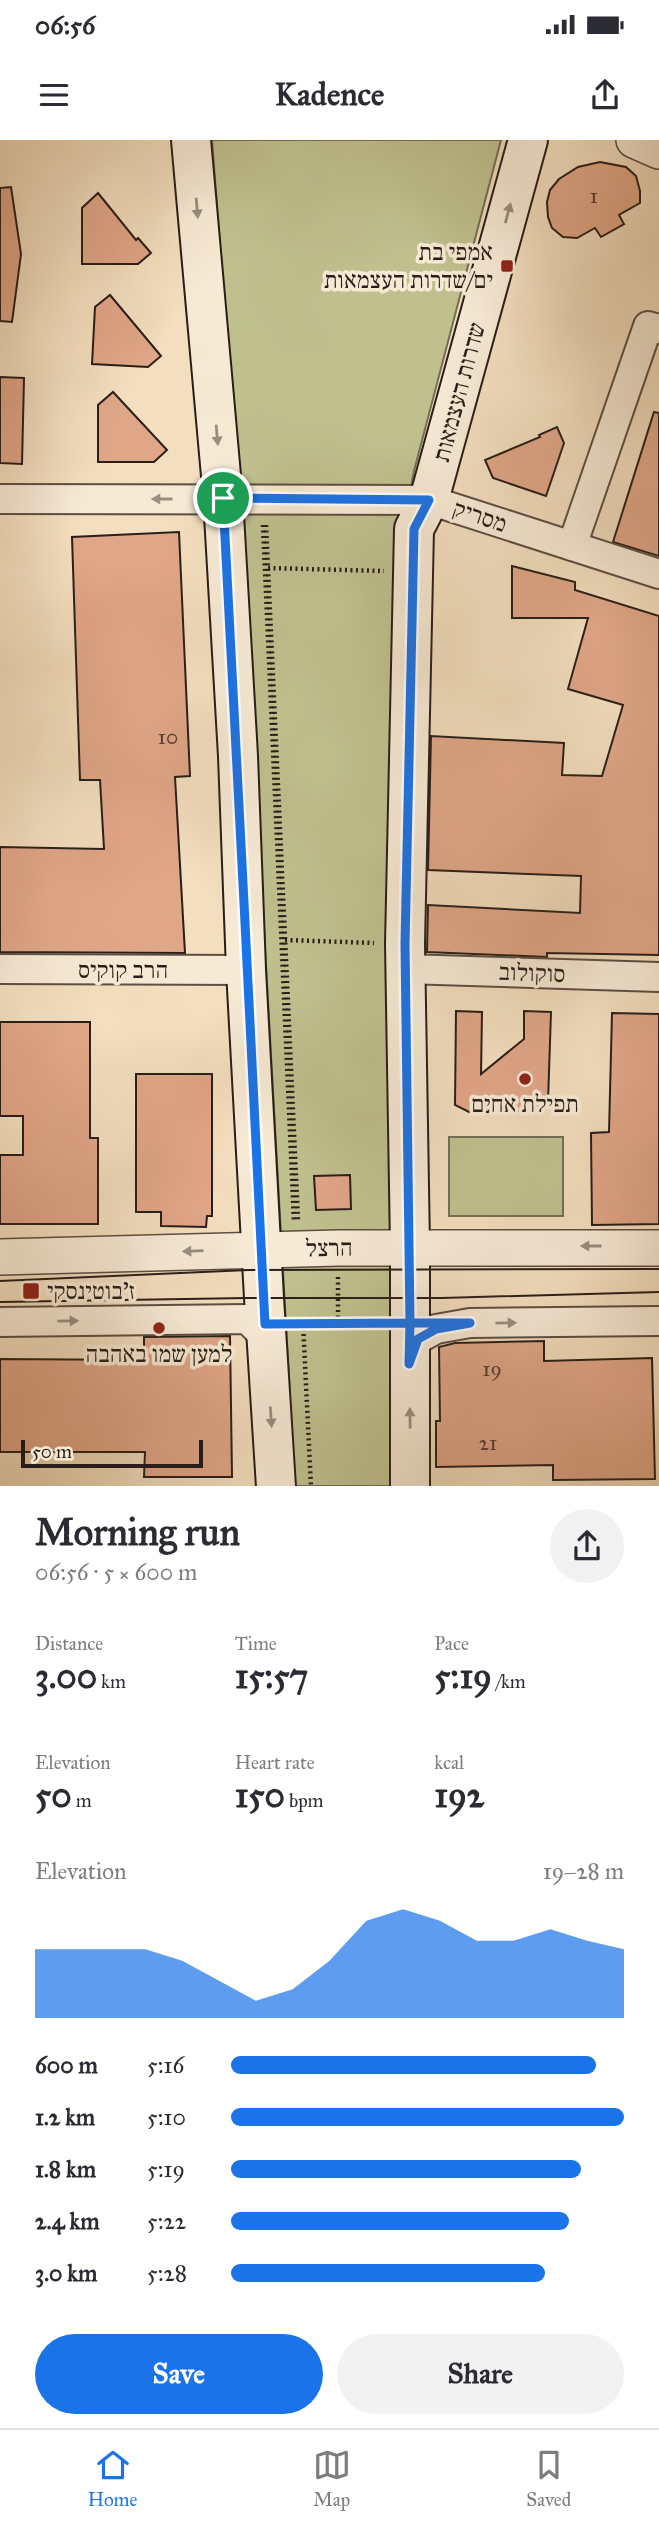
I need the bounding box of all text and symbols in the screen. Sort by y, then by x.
text: 06:56 [35,9,95,41]
text: Kadence [275,75,384,114]
icon: menu [35,76,73,114]
icon: share [586,76,624,114]
house number: 1 [590,183,598,209]
one-way arrow [192,197,203,219]
one-way arrow [503,202,514,224]
place label: אמפי בת ים/שדרות העצמאות [324,237,493,295]
marker: אמפי בת ים/שדרות העצמאות [499,258,515,274]
street label: שדרות העצמאות [426,319,492,465]
one-way arrow [212,424,223,446]
pin [193,468,253,528]
icon: arrive [204,479,242,517]
one-way arrow [150,493,172,505]
street label: מסריק [449,493,511,539]
house number: 10 [158,724,178,750]
street label: הרב קוקיס [78,955,168,985]
street label: סוקולוב [498,957,566,989]
marker: תפילת אחים [517,1071,533,1087]
place label: תפילת אחים [471,1089,579,1119]
street label: הרצל [305,1233,353,1263]
one-way arrow [580,1240,602,1252]
one-way arrow [182,1246,204,1257]
place label: ז'בוטינסקי [47,1276,135,1306]
marker: ז'בוטינסקי [21,1281,41,1301]
one-way arrow [57,1315,79,1327]
one-way arrow [495,1317,517,1328]
marker: למען שמו באהבה [151,1320,167,1336]
place label: למען שמו באהבה [86,1339,232,1369]
house number: 19 [482,1356,502,1382]
one-way arrow [266,1406,277,1428]
one-way arrow [404,1407,416,1429]
house number: 21 [479,1430,497,1456]
scale bar [21,1437,203,1469]
text: 50 m [32,1440,72,1463]
text: Morning run [35,1509,240,1555]
button: share [550,1509,624,1583]
text: 06:56 · 5 × 600 m [35,1558,197,1586]
text: Distance [35,1632,103,1655]
text: Time [235,1632,277,1655]
text: Pace [434,1632,469,1655]
text: 3.00 [35,1655,97,1698]
text: 15:57 [235,1655,308,1698]
text: 5:19 [434,1655,492,1698]
text: km [97,1670,126,1693]
text: /km [492,1670,526,1693]
text: Elevation [35,1751,110,1774]
text: Heart rate [235,1751,315,1774]
text: kcal [434,1751,464,1774]
text: 50 [35,1774,72,1817]
text: 150 [235,1774,285,1817]
text: 192 [434,1774,484,1817]
text: m [72,1789,92,1812]
text: bpm [285,1789,324,1812]
text: Elevation [35,1857,126,1885]
text: 19–28 m [543,1857,624,1885]
text: 600 m [35,2051,98,2079]
text: 5:16 [147,2051,184,2079]
text: 1.2 km [35,2103,95,2131]
text: 5:10 [147,2103,186,2131]
text: 1.8 km [35,2155,96,2183]
text: 5:19 [147,2155,185,2183]
text: 2.4 km [35,2207,100,2235]
text: 5:22 [147,2207,186,2235]
text: 3.0 km [35,2259,97,2287]
text: 5:28 [147,2259,187,2287]
button: Save [35,2334,323,2414]
button: Share [337,2334,624,2414]
tab: Home [88,2446,137,2511]
tab: Map [313,2446,351,2511]
tab: Saved [526,2446,571,2511]

